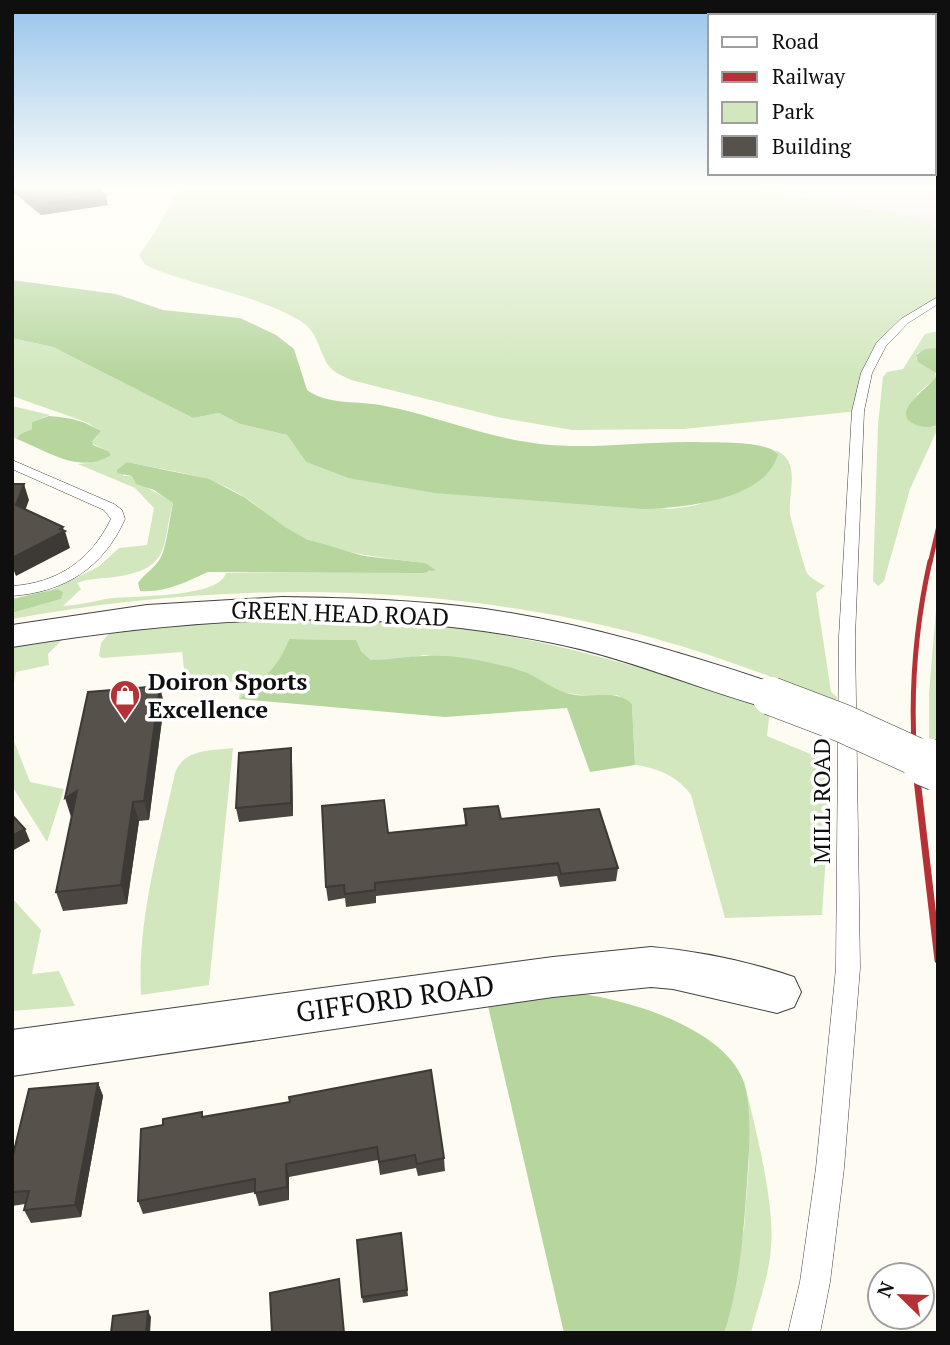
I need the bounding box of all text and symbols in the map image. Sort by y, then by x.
legend [708,14,936,175]
text: Road [772,27,819,55]
text: Railway [772,62,846,90]
text: Park [772,97,814,125]
text: Building [772,132,852,160]
street label: GREEN HEAD ROAD [230,593,450,633]
place label: Doiron Sports Excellence [148,665,308,725]
shop icon: Doiron Sports Excellence [108,678,142,722]
street label: MILL ROAD [805,738,837,864]
street label: GIFFORD ROAD [293,966,497,1030]
north arrow [866,1261,936,1331]
text: N [871,1277,899,1301]

